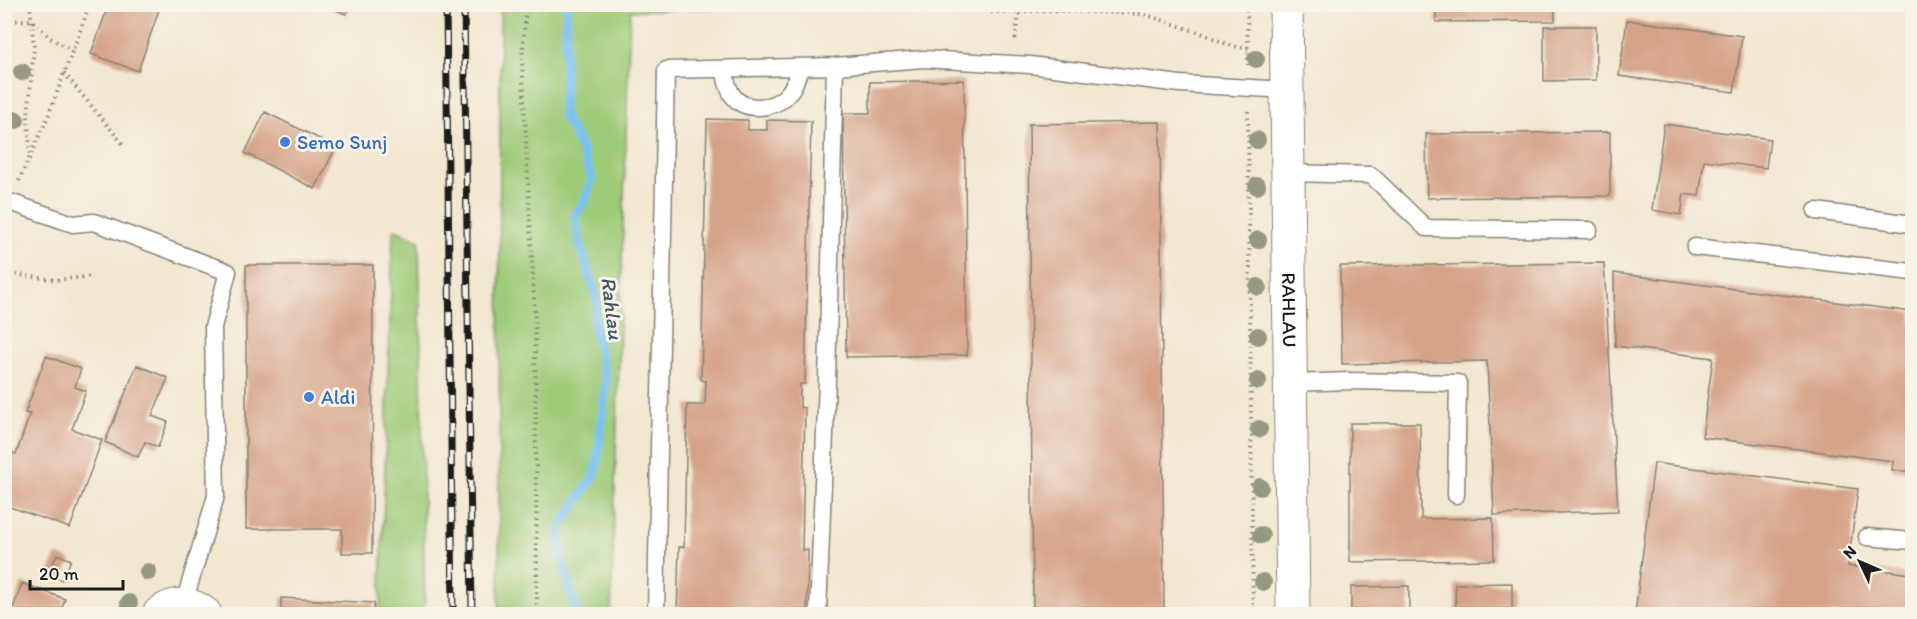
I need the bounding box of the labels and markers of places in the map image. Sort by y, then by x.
place label: Semo Sunj [297,130,387,154]
marker: Semo Sunj [278,135,292,149]
place label: Aldi [321,385,355,409]
marker: Aldi [302,390,316,404]

